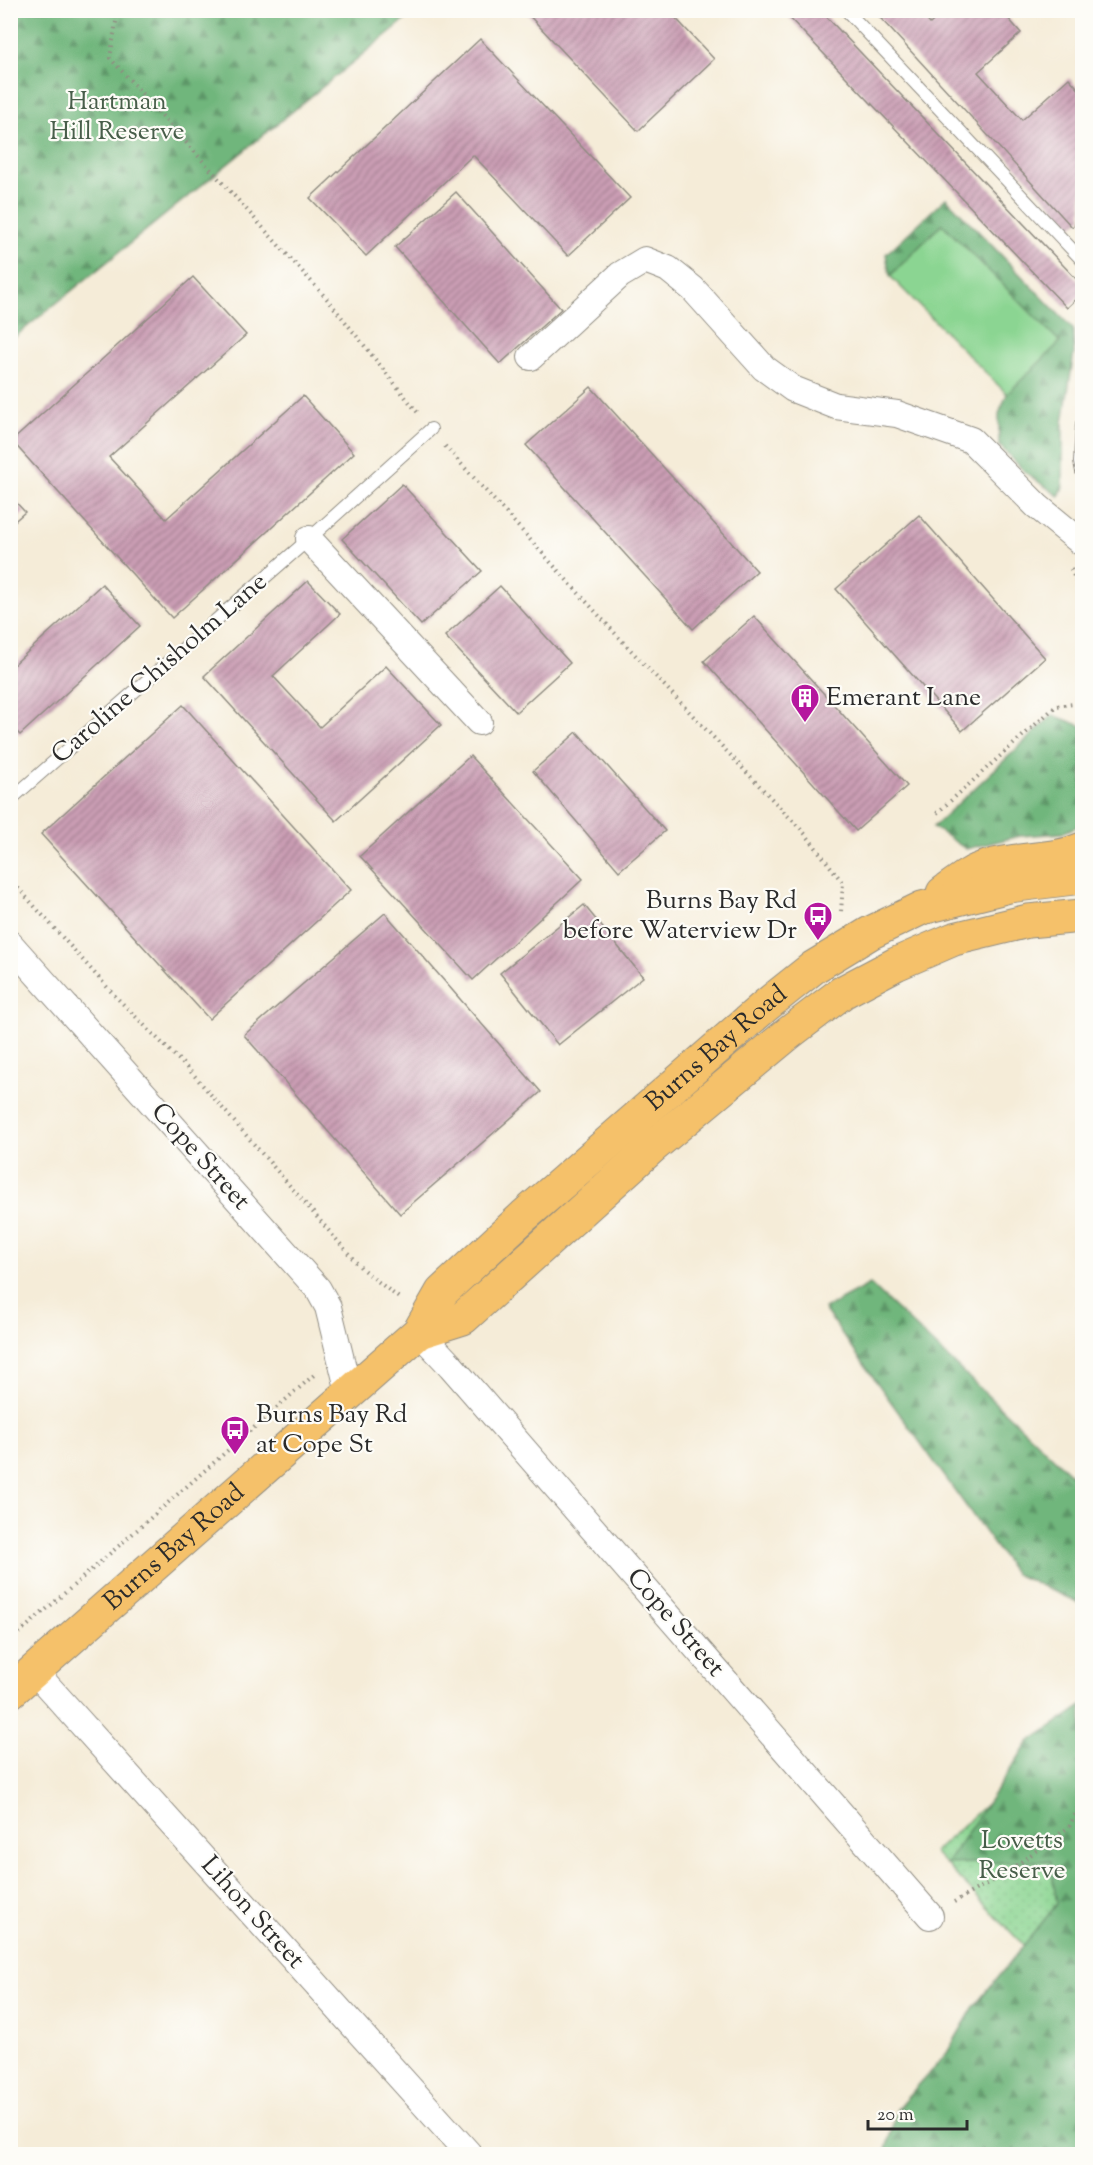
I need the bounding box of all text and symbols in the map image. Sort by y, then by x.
park label: Hartman Hill Reserve [49,84,185,151]
street label: Caroline Chisholm Lane [44,565,276,773]
place label: Emerant Lane [826,680,981,717]
building icon: Emerant Lane [789,682,821,724]
place label: Burns Bay Rd before Waterview Dr [563,883,797,950]
bus stop icon: Burns Bay Rd before Waterview Dr [802,900,834,942]
street label: Burns Bay Road [637,976,796,1121]
street label: Cope Street [142,1095,258,1219]
place label: Burns Bay Rd at Cope St [256,1397,408,1464]
bus stop icon: Burns Bay Rd at Cope St [219,1414,251,1456]
street label: Burns Bay Road [96,1475,253,1620]
street label: Cope Street [617,1561,733,1686]
park label: Lovetts Reserve [978,1823,1066,1890]
street label: Lihon Street [191,1848,313,1978]
scale bar [868,2093,967,2131]
text: 20 m [877,2103,914,2129]

